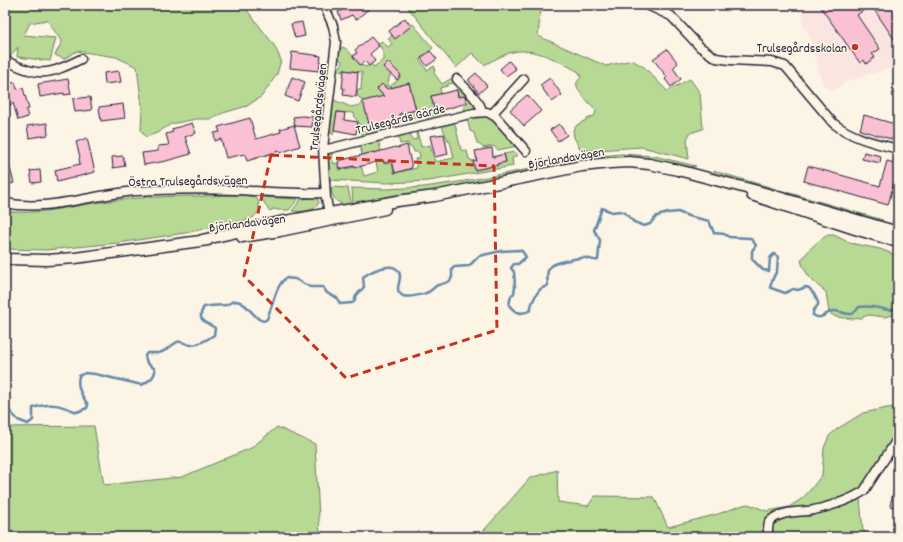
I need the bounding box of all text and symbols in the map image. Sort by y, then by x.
place label: Trulsegårdsskolan [757,40,847,59]
marker: Trulsegårdsskolan [850,42,860,52]
street label: Trulsegårdsvägen [305,63,334,152]
street label: Trulsegårds Gärde [354,100,447,141]
street label: Björlandavägen [527,143,606,175]
street label: Östra Trulsegårdsvägen [128,172,248,193]
street label: Björlandavägen [208,210,287,239]

